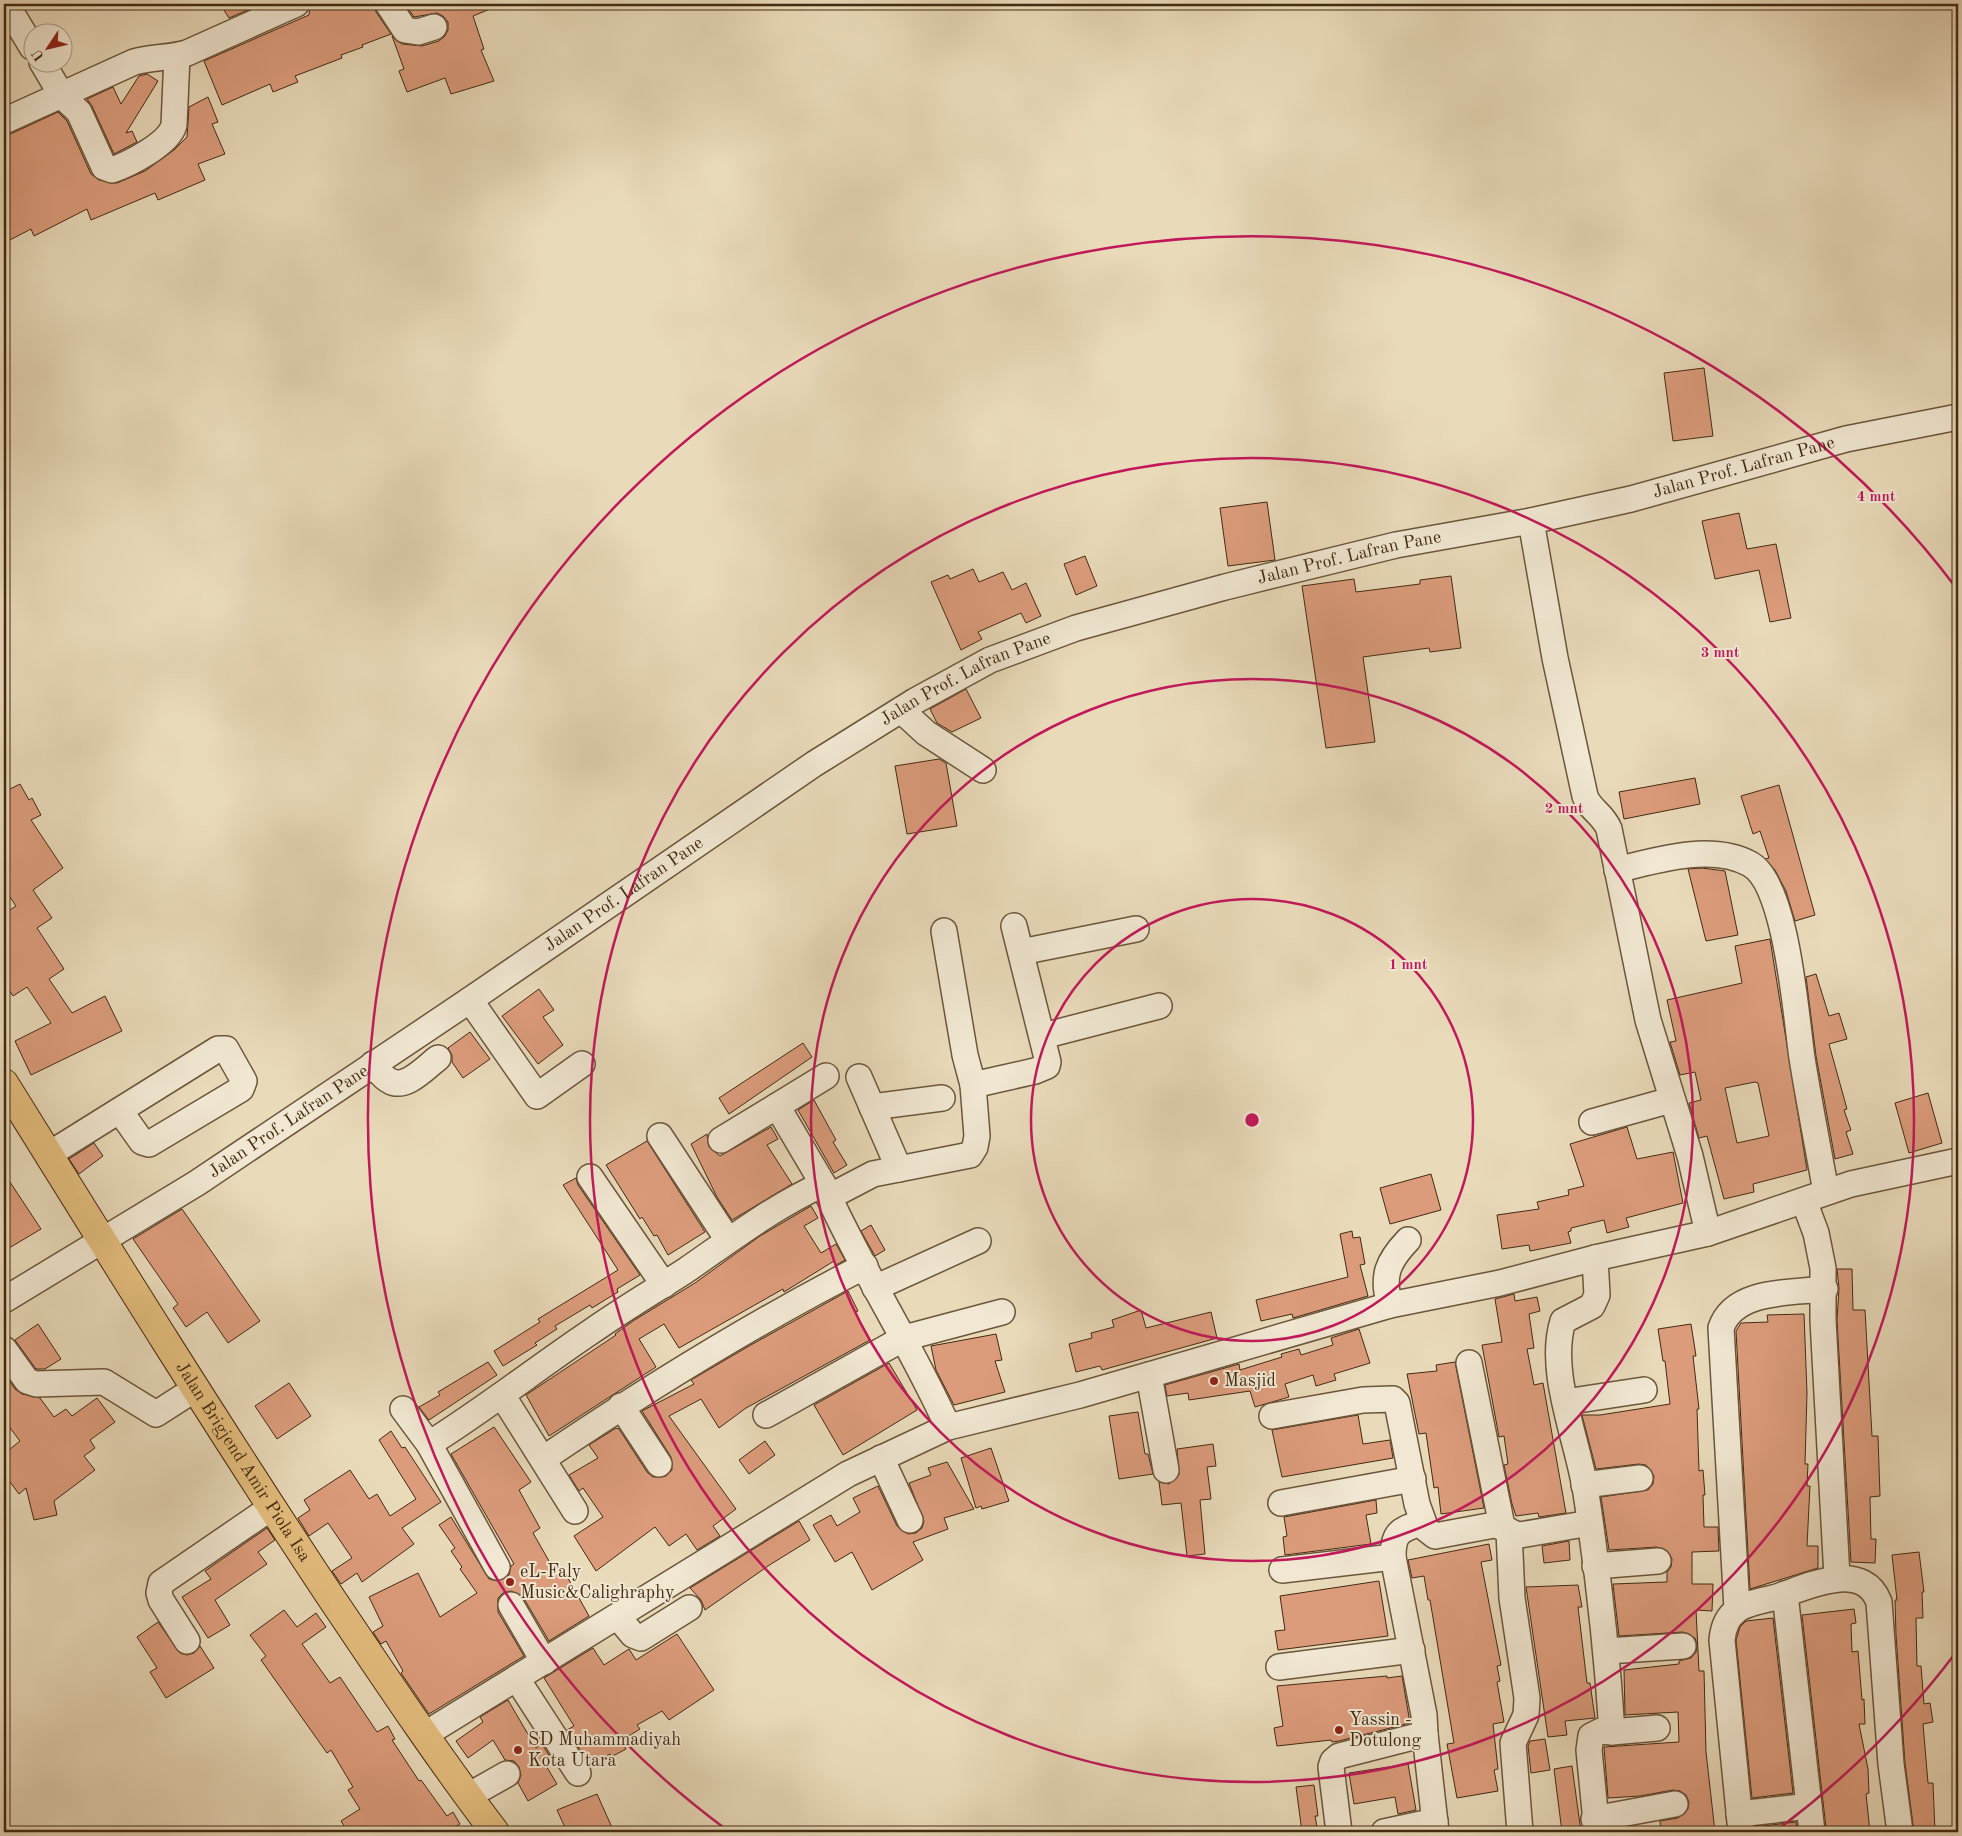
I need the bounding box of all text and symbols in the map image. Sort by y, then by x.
north arrow [22,22,72,72]
text: U [29,46,47,63]
street label: Jalan Prof. Lafran Pane [1651,434,1837,501]
text: 4 mnt [1857,490,1896,505]
street label: Jalan Prof. Lafran Pane [1255,528,1443,588]
street label: Jalan Prof. Lafran Pane [877,629,1053,729]
text: 3 mnt [1701,646,1740,661]
text: 2 mnt [1545,802,1584,817]
street label: Jalan Prof. Lafran Pane [541,834,707,955]
text: 1 mnt [1389,958,1428,973]
street label: Jalan Prof. Lafran Pane [205,1062,372,1181]
centre of rings [1243,1111,1261,1129]
street label: Jalan Brigjend Amir Piola Isa [172,1359,314,1565]
place label: Masjid [1224,1372,1276,1390]
marker: Masjid [1208,1375,1220,1387]
place label: eL-Faly Music&Calighraphy [520,1563,675,1602]
marker: eL-Faly Music&Calighraphy [504,1576,516,1588]
place label: Yassin - Dotulong [1349,1711,1421,1750]
marker: Yassin - Dotulong [1333,1724,1345,1736]
place label: SD Muhammadiyah Kota Utara [528,1731,681,1770]
marker: SD Muhammadiyah Kota Utara [512,1744,524,1756]

